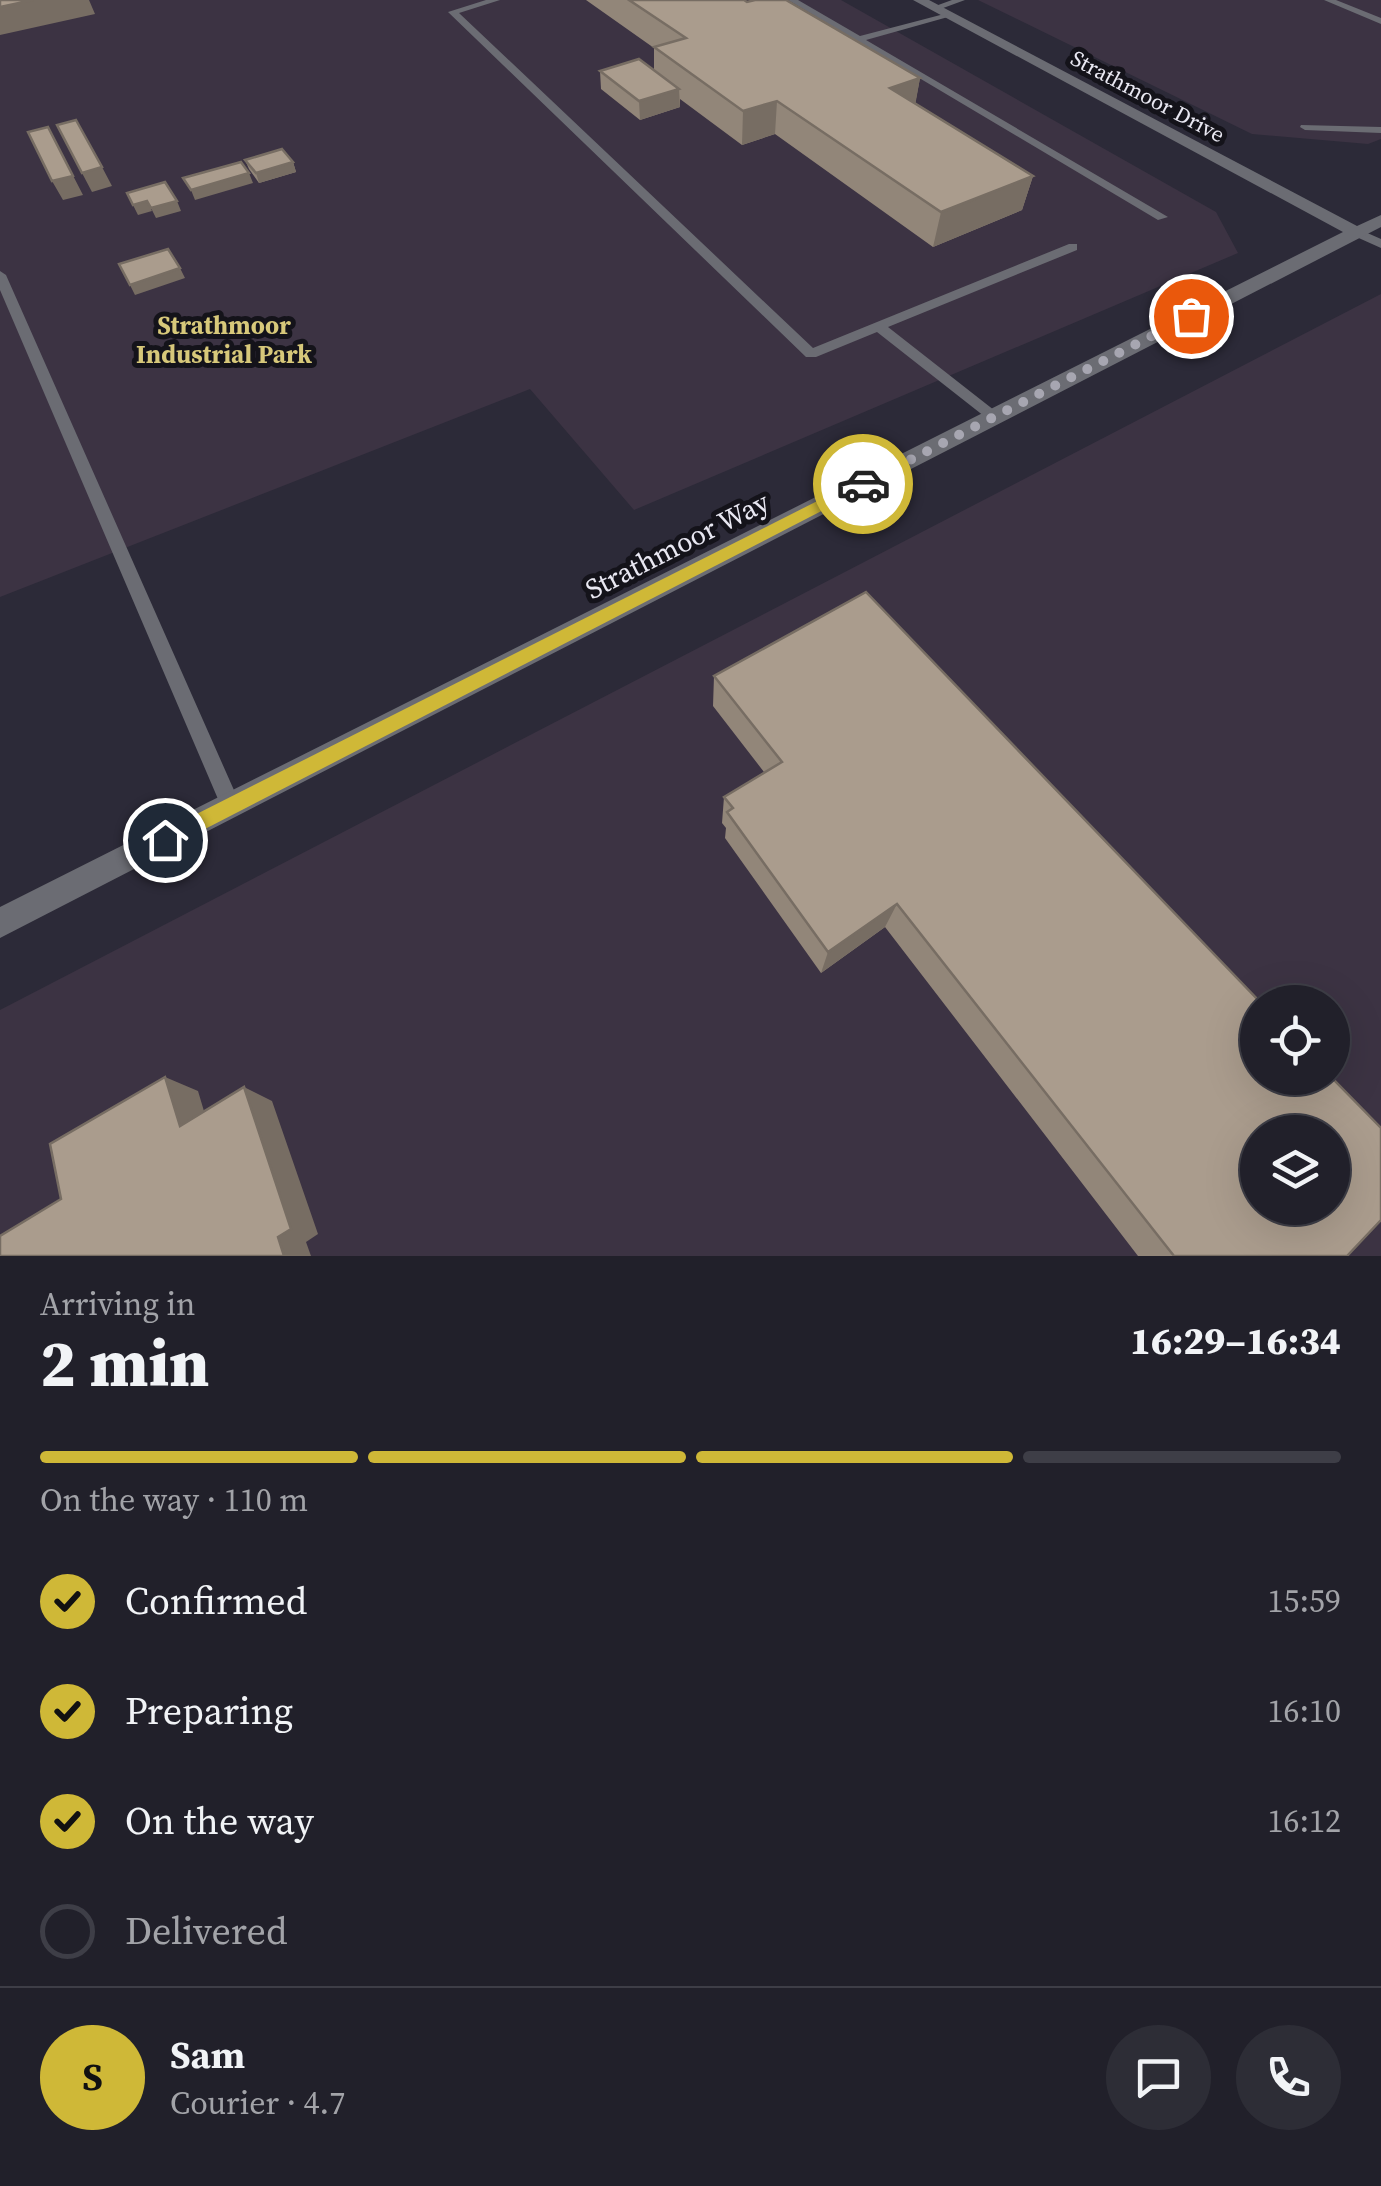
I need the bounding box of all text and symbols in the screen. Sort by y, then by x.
street label: Strathmoor Drive [1066,43,1230,149]
pin [1149,274,1234,359]
icon: bag [1164,289,1219,344]
district label: Strathmoor Industrial Park [136,308,312,371]
courier [813,434,913,534]
icon: car [836,457,891,512]
street label: Strathmoor Way [579,482,776,608]
pin [123,798,208,883]
icon: home [138,813,193,868]
map controls [1240,985,1350,1225]
button: locate [1240,985,1350,1095]
button: layers [1240,1115,1350,1225]
text: Arriving in [40,1282,195,1326]
text: 16:29–16:34 [1130,1315,1341,1367]
text: 2 min [40,1319,210,1408]
text: On the way · 110 m [40,1478,308,1522]
icon: check [40,1574,95,1629]
text: Confirmed [125,1575,307,1627]
text: 15:59 [1267,1579,1341,1623]
icon: check [40,1684,95,1739]
text: Preparing [125,1685,293,1737]
text: 16:10 [1267,1689,1341,1733]
icon: check [40,1794,95,1849]
text: On the way [125,1795,314,1847]
text: 16:12 [1267,1799,1341,1843]
text: Delivered [125,1905,288,1957]
button: chat [1106,2025,1211,2130]
button: phone [1236,2025,1341,2130]
text: Sam [170,2029,245,2081]
text: S [82,2051,103,2103]
text: Courier · 4.7 [170,2081,345,2125]

